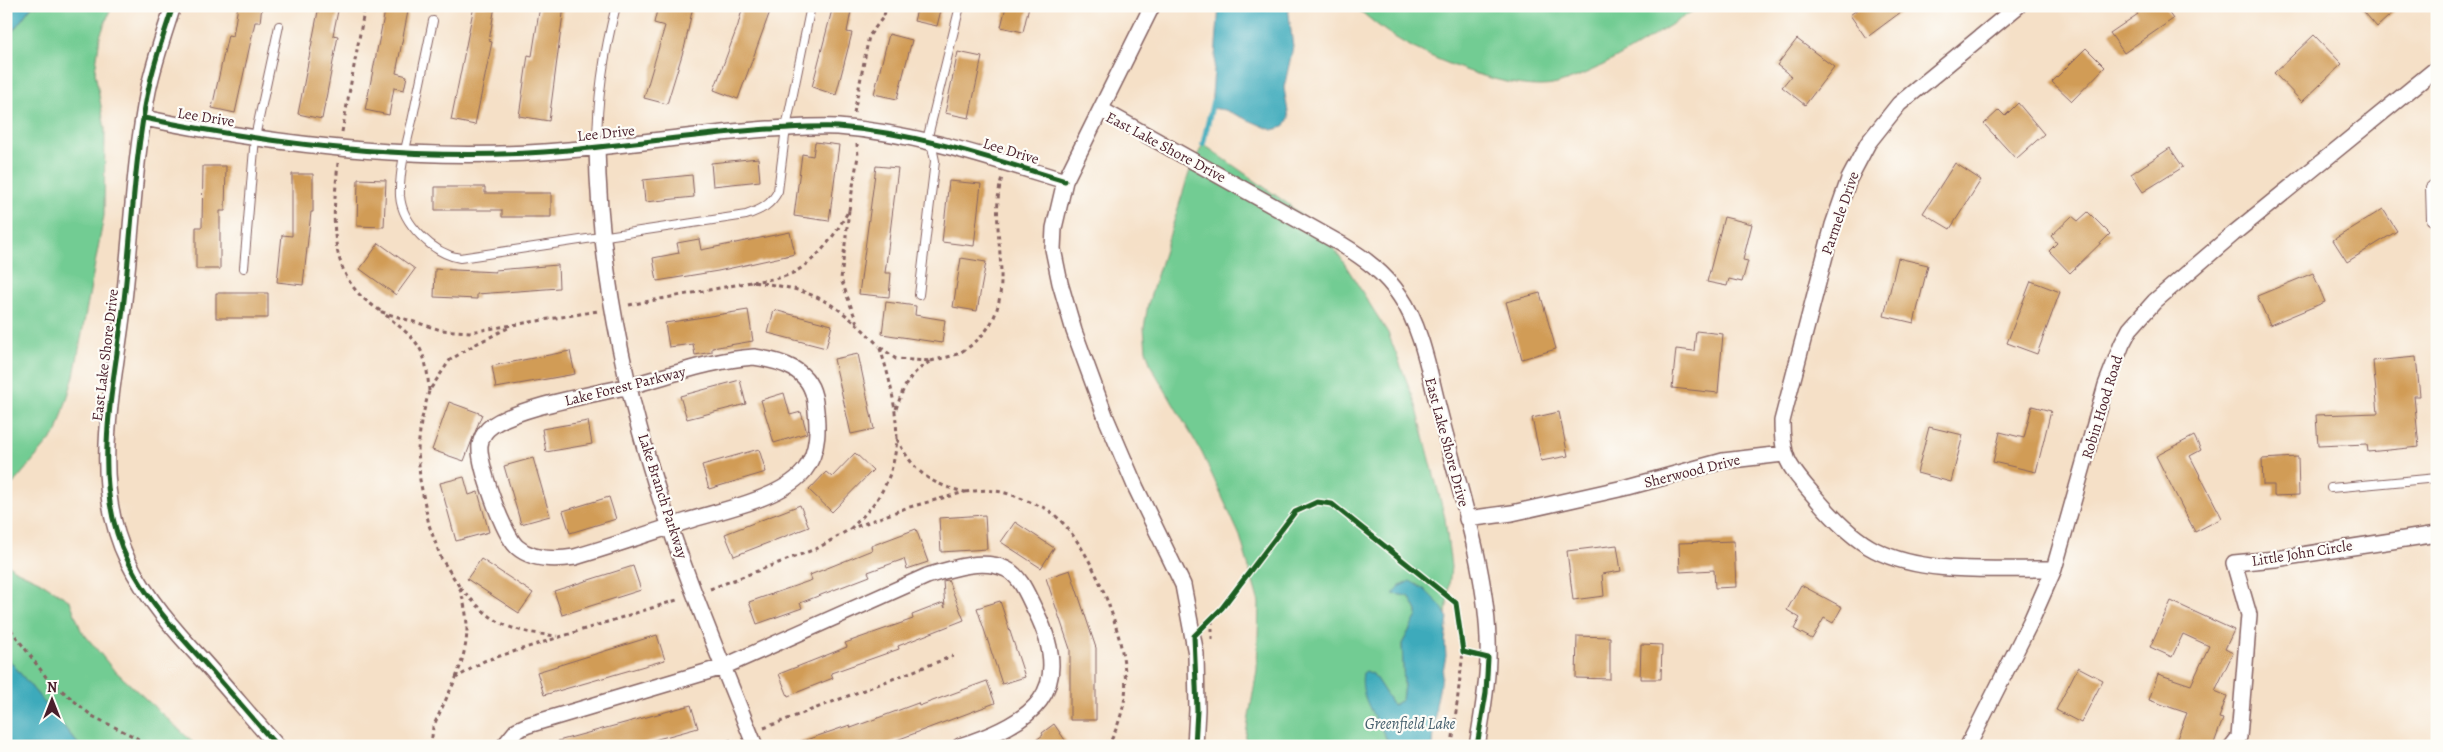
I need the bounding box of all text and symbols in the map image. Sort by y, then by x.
street label: Lee Drive [176,103,236,131]
street label: East Lake Shore Drive [1103,107,1230,187]
street label: Lee Drive [576,120,636,146]
street label: Lee Drive [980,133,1042,169]
street label: Parmele Drive [1816,168,1864,257]
street label: East Lake Shore Drive [87,287,123,422]
street label: Robin Hood Road [2077,352,2128,461]
street label: Lake Forest Parkway [562,361,688,411]
street label: East Lake Shore Drive [1420,375,1474,509]
street label: Lake Branch Parkway [633,431,693,561]
street label: Sherwood Drive [1642,449,1742,493]
street label: Little John Circle [2250,535,2354,571]
north arrow [28,674,78,724]
text: N [47,678,57,697]
water label: Greenfield Lake [1365,713,1456,735]

